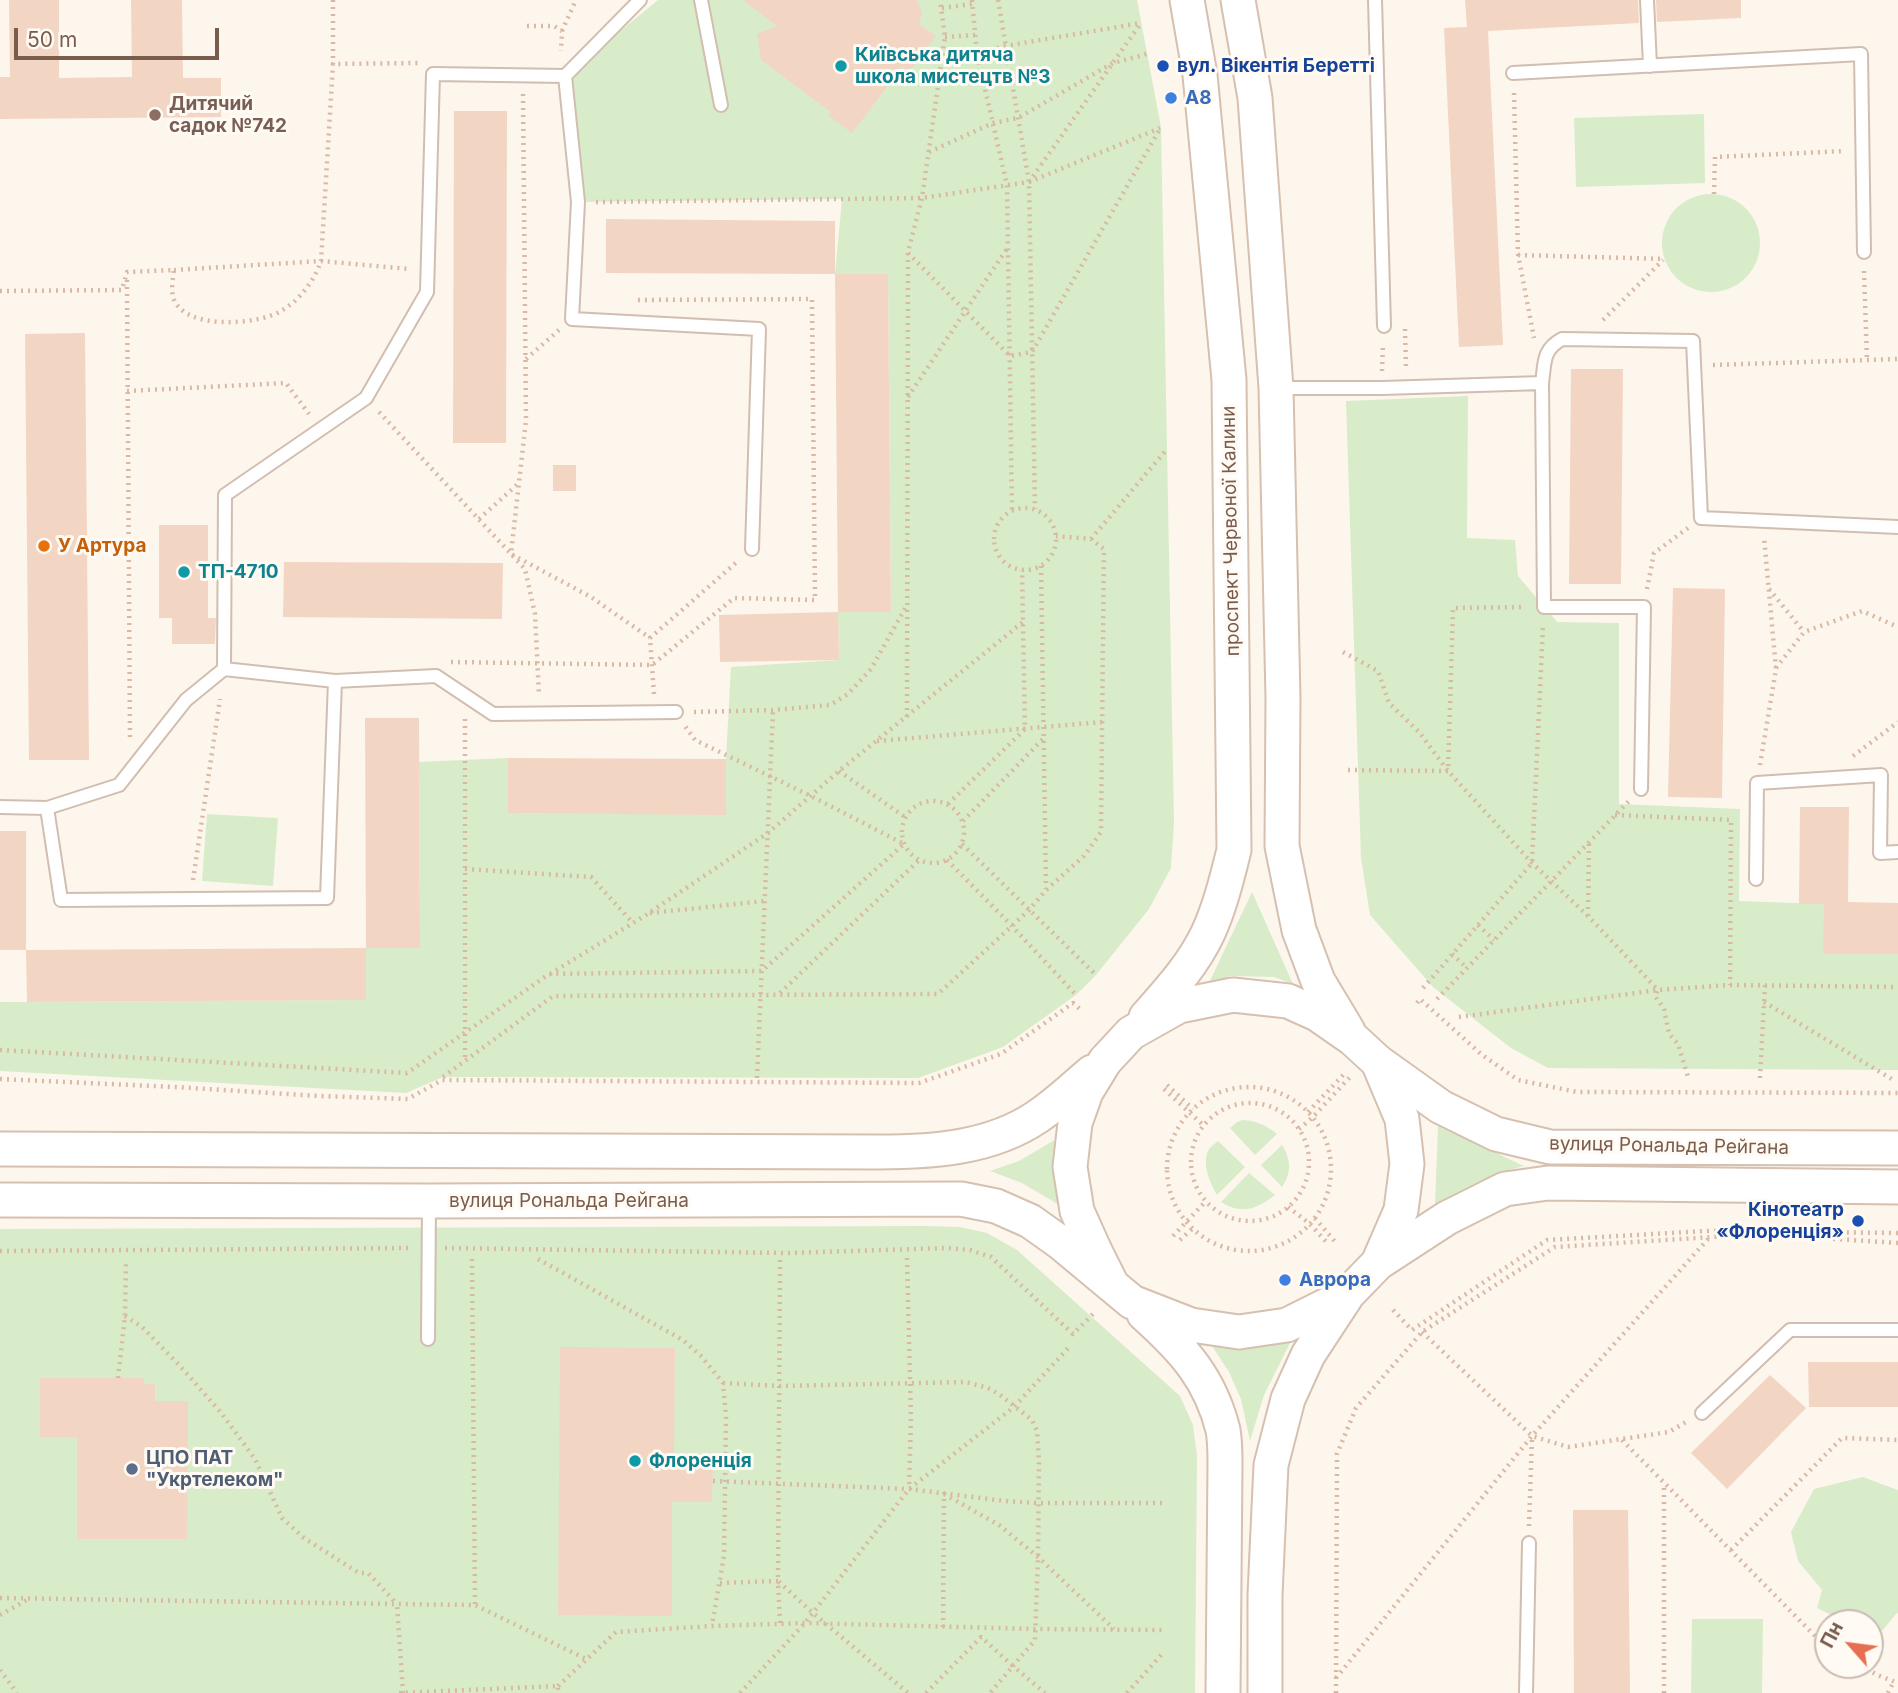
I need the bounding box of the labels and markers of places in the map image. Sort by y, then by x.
place label: Київська дитяча школа мистецтв №3 [855,44,1051,88]
place label: вул. Вікентія Беретті [1177,55,1375,77]
marker: Київська дитяча школа мистецтв №3 [833,58,849,74]
marker: вул. Вікентія Беретті [1155,58,1171,74]
place label: А8 [1185,87,1212,109]
marker: А8 [1163,90,1179,106]
place label: Дитячий садок №742 [169,93,287,137]
marker: Дитячий садок №742 [147,107,163,123]
place label: У Артура [58,535,146,557]
marker: У Артура [36,538,52,554]
place label: ТП-4710 [198,561,279,583]
marker: ТП-4710 [176,564,192,580]
place label: Кінотеатр «Флоренція» [1716,1199,1844,1243]
marker: Кінотеатр «Флоренція» [1850,1213,1866,1229]
place label: Аврора [1299,1269,1371,1291]
marker: Аврора [1277,1272,1293,1288]
place label: ЦПО ПАТ "Укртелеком" [146,1447,284,1491]
place label: Флоренція [649,1450,752,1472]
marker: Флоренція [627,1453,643,1469]
marker: ЦПО ПАТ "Укртелеком" [124,1461,140,1477]

